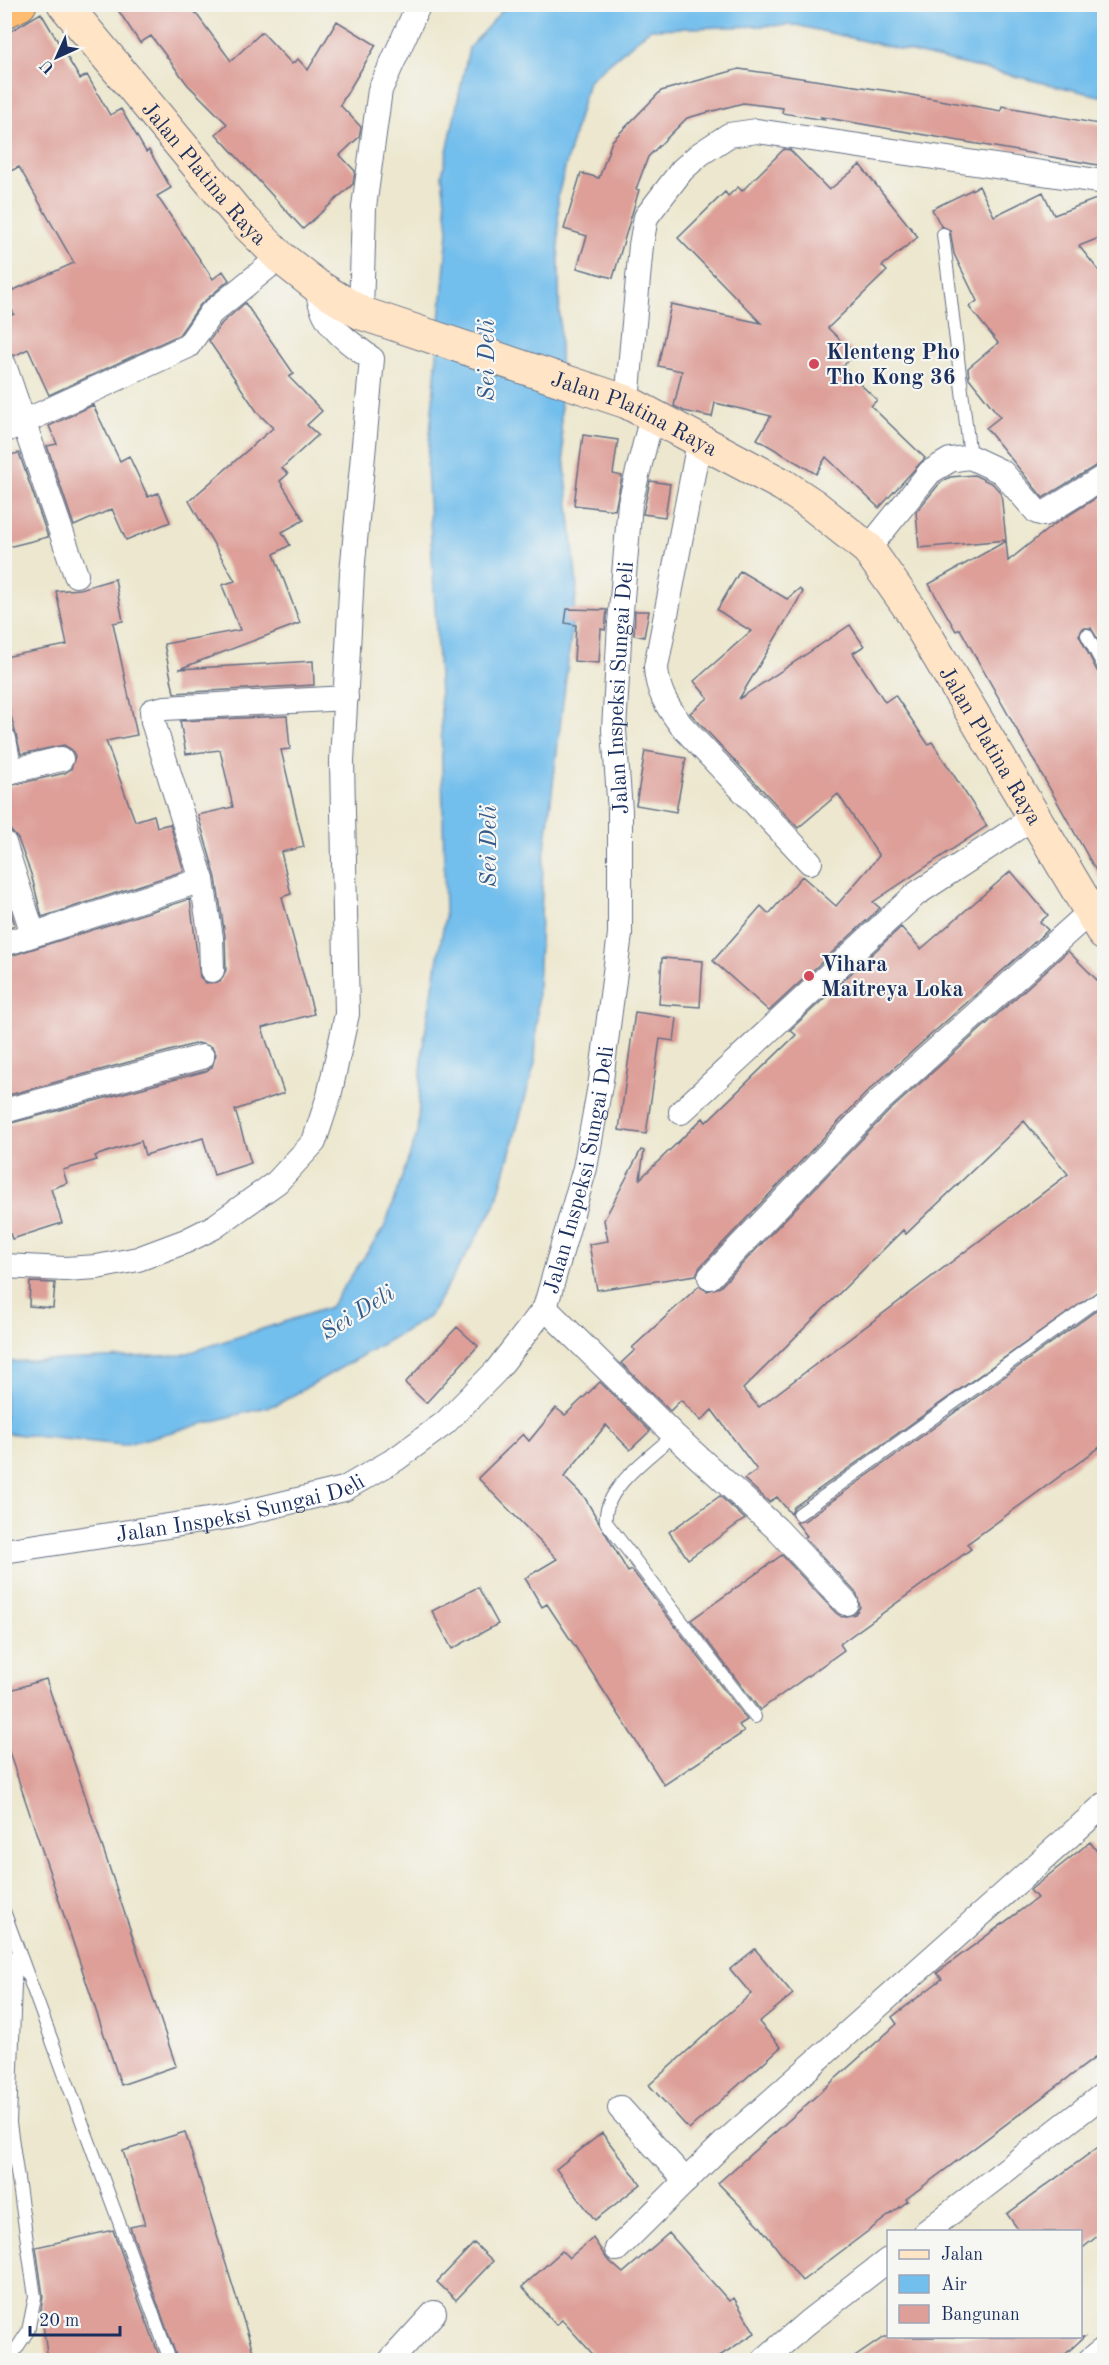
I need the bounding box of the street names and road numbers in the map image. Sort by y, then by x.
street label: Jalan Platina Raya [137,98,270,250]
street label: Jalan Platina Raya [548,368,721,461]
street label: Jalan Inspeksi Sungai Deli [605,561,638,815]
street label: Jalan Platina Raya [934,663,1045,829]
street label: Jalan Inspeksi Sungai Deli [541,1045,618,1296]
street label: Jalan Inspeksi Sungai Deli [114,1471,369,1547]

